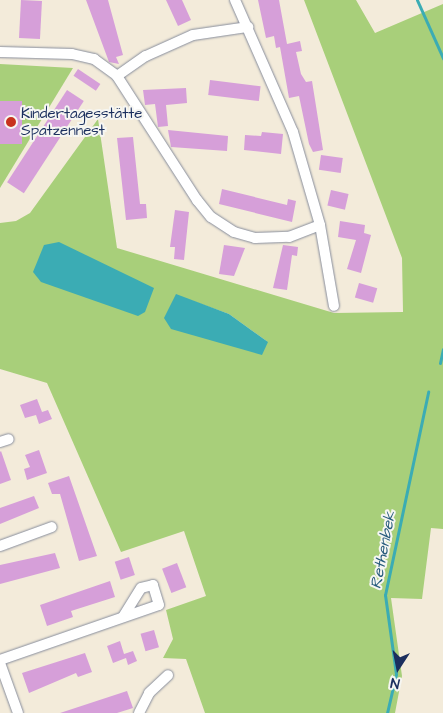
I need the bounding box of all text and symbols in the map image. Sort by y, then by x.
place label: Kindertagesstätte Spatzennest [21,104,142,139]
marker: Kindertagesstätte Spatzennest [5,116,17,128]
water label: Rethenbek [366,510,400,590]
north arrow [373,643,423,693]
text: N [389,672,401,693]

